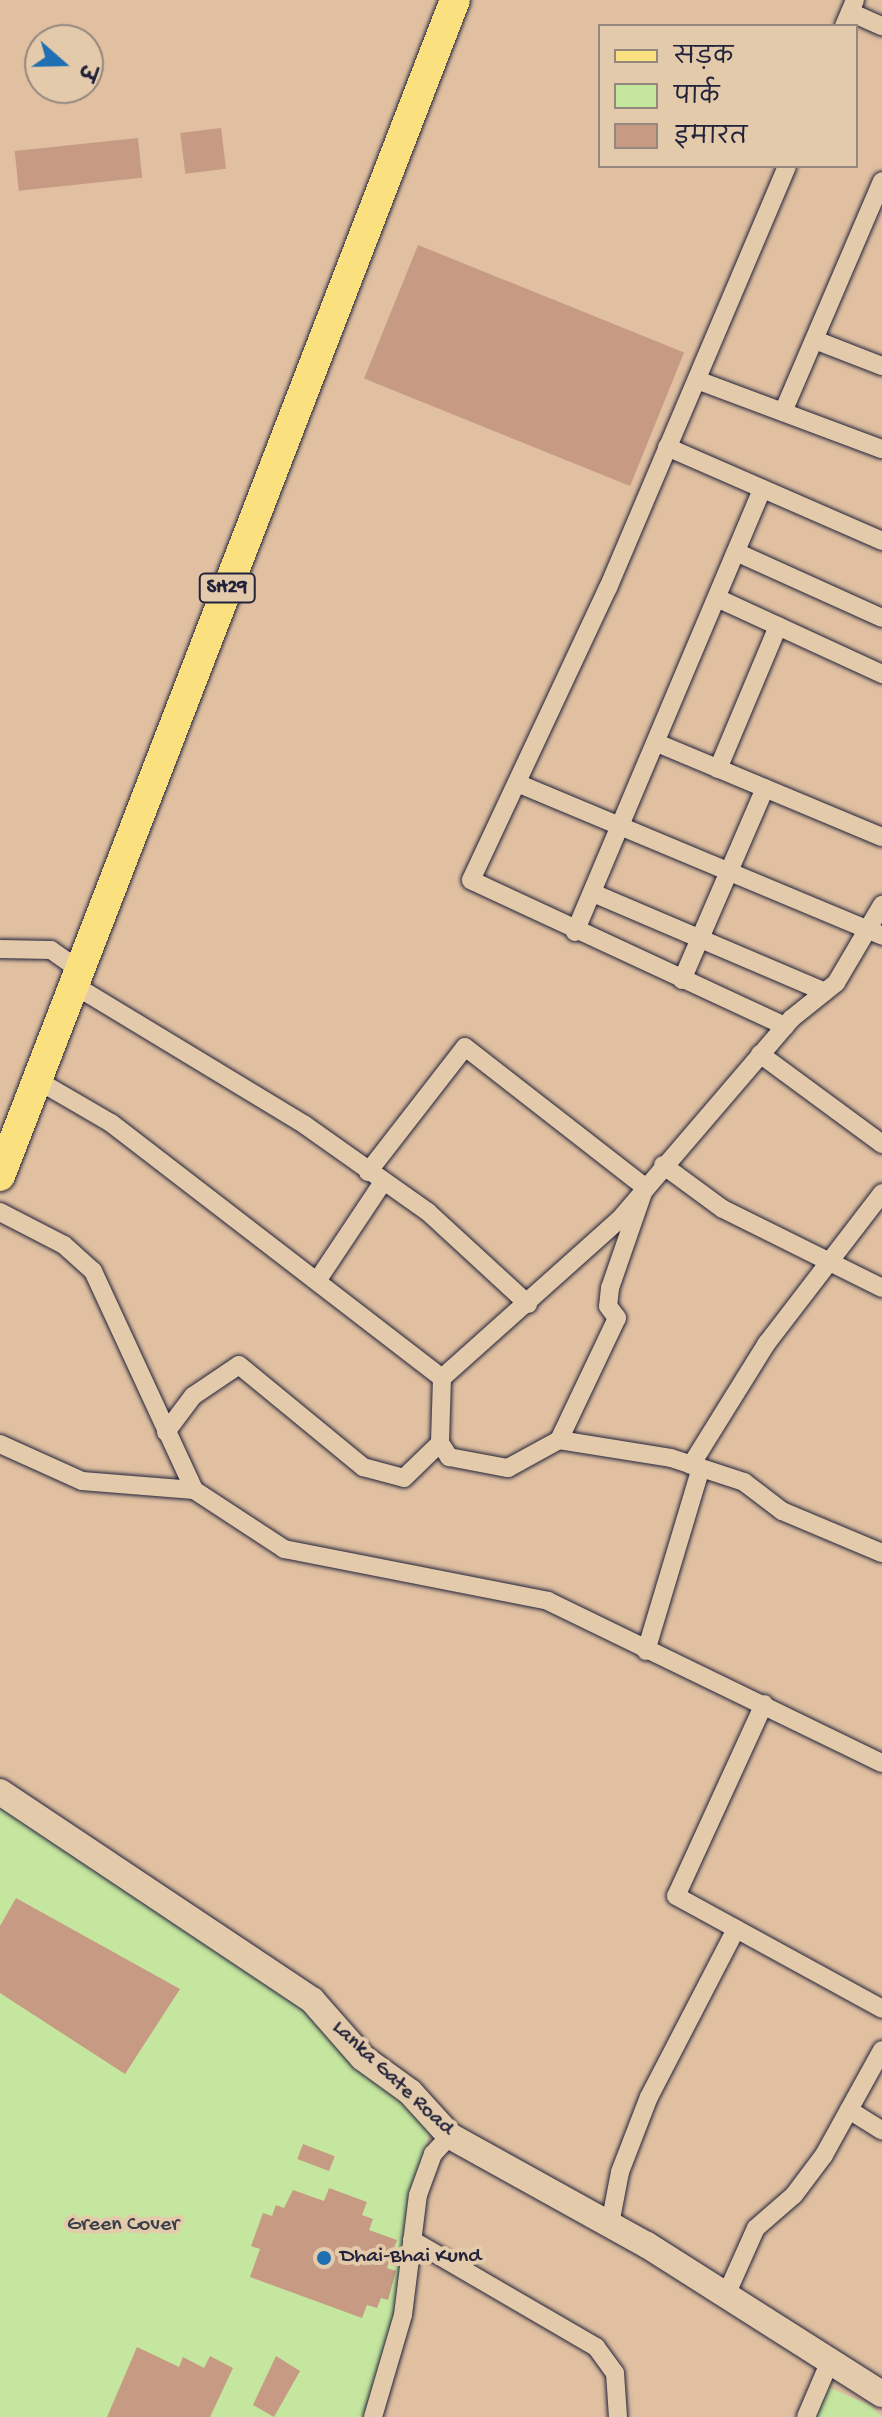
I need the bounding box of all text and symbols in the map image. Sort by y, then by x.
north arrow [24,24,104,104]
legend [598,24,858,168]
text: सड़क [674,44,733,73]
text: उ [70,60,99,83]
text: पार्क [674,84,719,113]
text: इमारत [674,124,747,153]
road number: SH29 [197,572,257,604]
street label: Lanka Gate Road [325,2016,459,2142]
park label: Green Cover [67,2213,179,2239]
place label: Dhai-Bhai Kund [340,2245,481,2271]
marker: Dhai-Bhai Kund [315,2249,333,2267]

